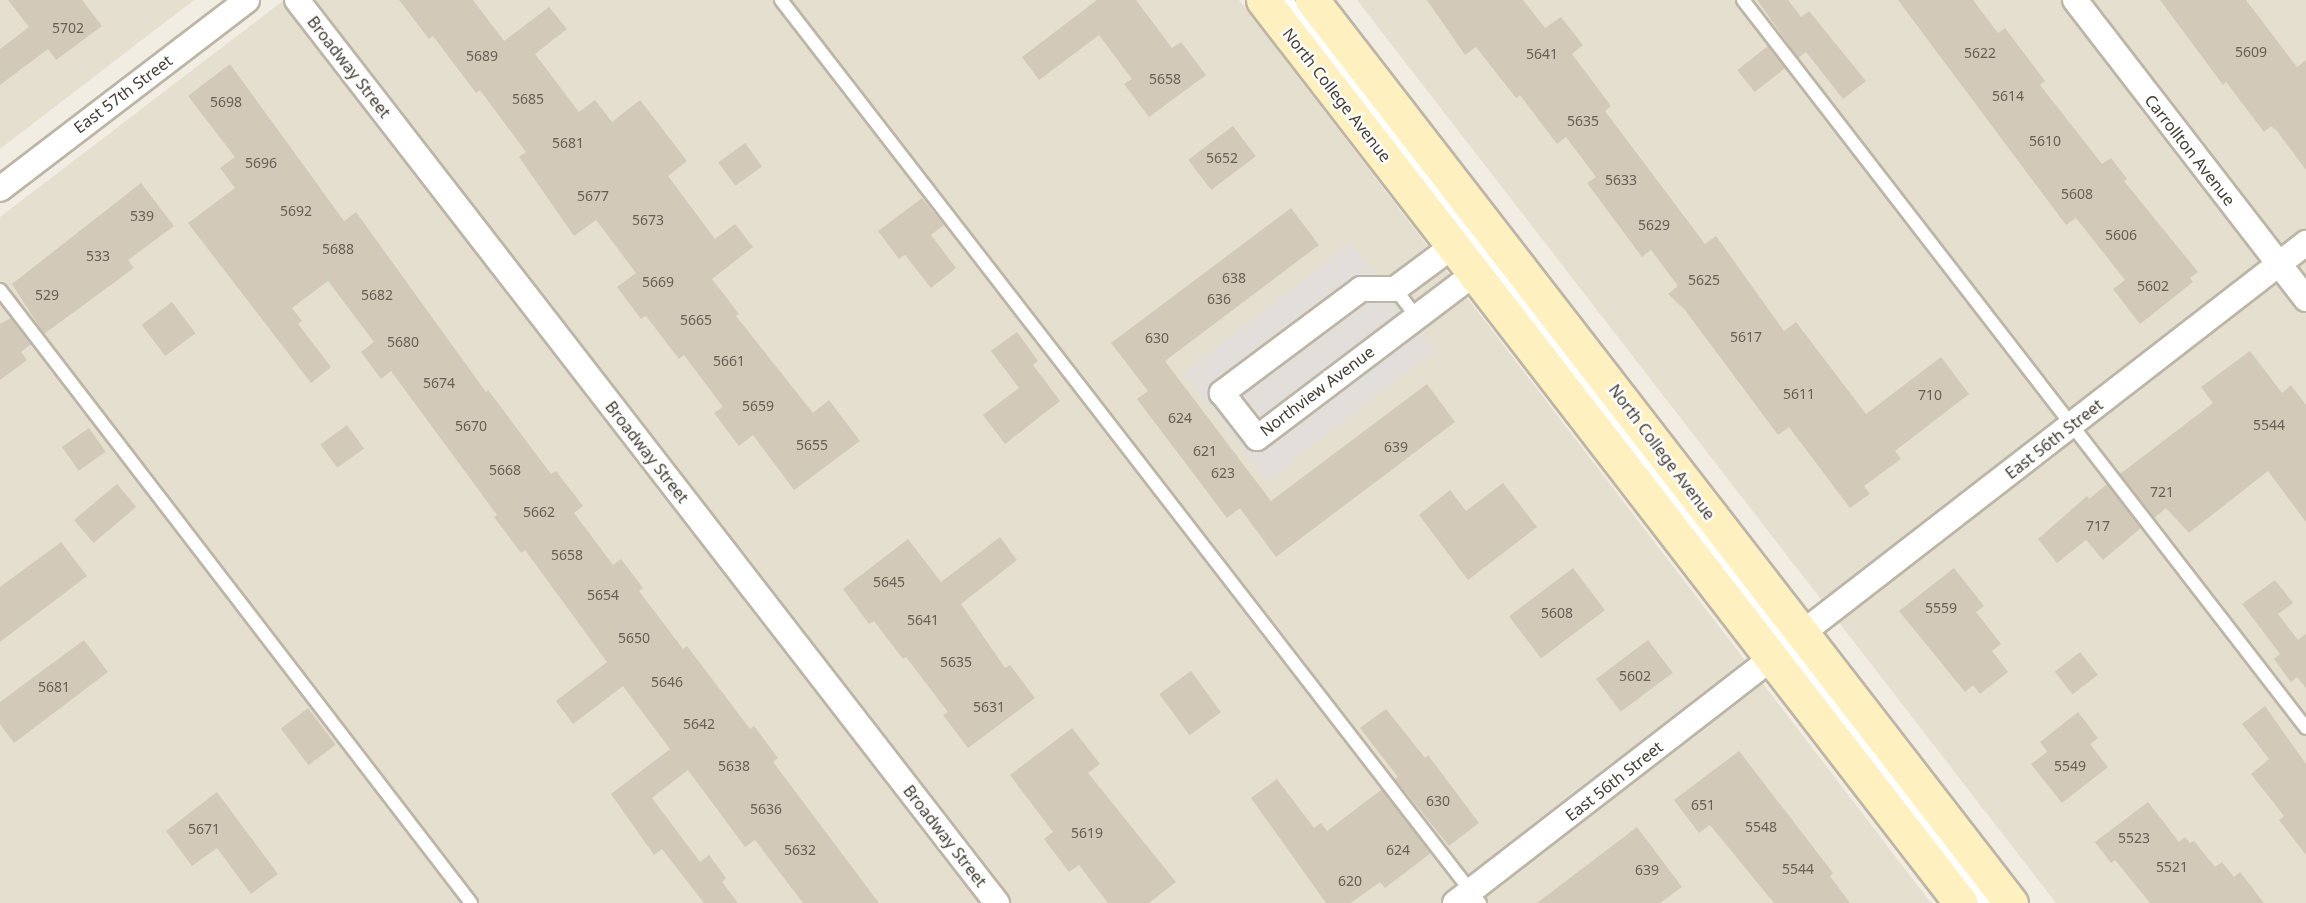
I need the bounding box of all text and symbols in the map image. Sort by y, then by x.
street label: Broadway Street [303,12,395,122]
house number: 5702 [52,20,84,36]
street label: North College Avenue [1279,24,1395,166]
house number: 5609 [2235,44,2267,60]
house number: 5622 [1964,45,1996,61]
house number: 5641 [1526,46,1558,62]
house number: 5689 [466,48,498,64]
street label: East 57th Street [70,51,176,137]
house number: 5658 [1149,71,1181,87]
house number: 5614 [1992,88,2024,104]
house number: 5685 [512,91,544,107]
street label: Carrollton Avenue [2141,91,2239,209]
house number: 5698 [210,94,242,110]
house number: 5635 [1567,113,1599,129]
house number: 5610 [2029,133,2061,149]
house number: 5681 [552,135,584,151]
house number: 5652 [1206,150,1238,166]
house number: 5696 [245,155,277,171]
house number: 5633 [1605,172,1637,188]
house number: 5608 [2061,186,2093,202]
house number: 5677 [577,188,609,204]
house number: 5692 [280,203,312,219]
house number: 539 [130,208,154,224]
house number: 5673 [632,212,664,228]
house number: 5629 [1638,217,1670,233]
house number: 5606 [2105,227,2137,243]
house number: 5688 [322,241,354,257]
house number: 533 [86,248,110,264]
house number: 638 [1222,270,1246,286]
house number: 5625 [1688,272,1720,288]
house number: 5669 [642,274,674,290]
house number: 5602 [2137,278,2169,294]
house number: 529 [35,287,59,303]
house number: 5682 [361,287,393,303]
house number: 636 [1207,291,1231,307]
house number: 5665 [680,312,712,328]
house number: 5617 [1730,329,1762,345]
house number: 630 [1145,330,1169,346]
house number: 5680 [387,334,419,350]
street label: Northview Avenue [1256,342,1378,440]
house number: 5661 [713,353,745,369]
house number: 5674 [423,375,455,391]
street label: North College Avenue [1605,381,1719,523]
house number: 5611 [1783,386,1815,402]
house number: 710 [1918,387,1942,403]
street label: East 56th Street [2001,395,2107,483]
street label: Broadway Street [601,397,693,507]
house number: 5659 [742,398,774,414]
house number: 624 [1168,410,1192,426]
house number: 5544 [2253,417,2285,433]
house number: 5670 [455,418,487,434]
house number: 5655 [796,437,828,453]
house number: 639 [1384,439,1408,455]
house number: 621 [1193,443,1217,459]
house number: 5668 [489,462,521,478]
house number: 623 [1211,465,1235,481]
house number: 721 [2150,484,2174,500]
house number: 5662 [523,504,555,520]
house number: 717 [2086,518,2110,534]
house number: 5658 [551,547,583,563]
house number: 5645 [873,574,905,590]
house number: 5654 [587,587,619,603]
house number: 5559 [1925,600,1957,616]
house number: 5608 [1541,605,1573,621]
house number: 5641 [907,612,939,628]
house number: 5650 [618,630,650,646]
house number: 5635 [940,654,972,670]
house number: 5602 [1619,668,1651,684]
house number: 5646 [651,674,683,690]
house number: 5681 [38,679,70,695]
house number: 5631 [973,699,1005,715]
house number: 5642 [683,716,715,732]
street label: East 56th Street [1561,737,1667,825]
house number: 5638 [718,758,750,774]
house number: 5549 [2054,758,2086,774]
street label: Broadway Street [899,781,991,891]
house number: 630 [1426,793,1450,809]
house number: 651 [1691,797,1715,813]
house number: 5636 [750,801,782,817]
house number: 5548 [1745,819,1777,835]
house number: 5671 [188,821,220,837]
house number: 5619 [1071,825,1103,841]
house number: 5523 [2118,830,2150,846]
house number: 5632 [784,842,816,858]
house number: 624 [1386,842,1410,858]
house number: 5521 [2156,859,2188,875]
house number: 5544 [1782,861,1814,877]
house number: 639 [1635,862,1659,878]
house number: 620 [1338,873,1362,889]

